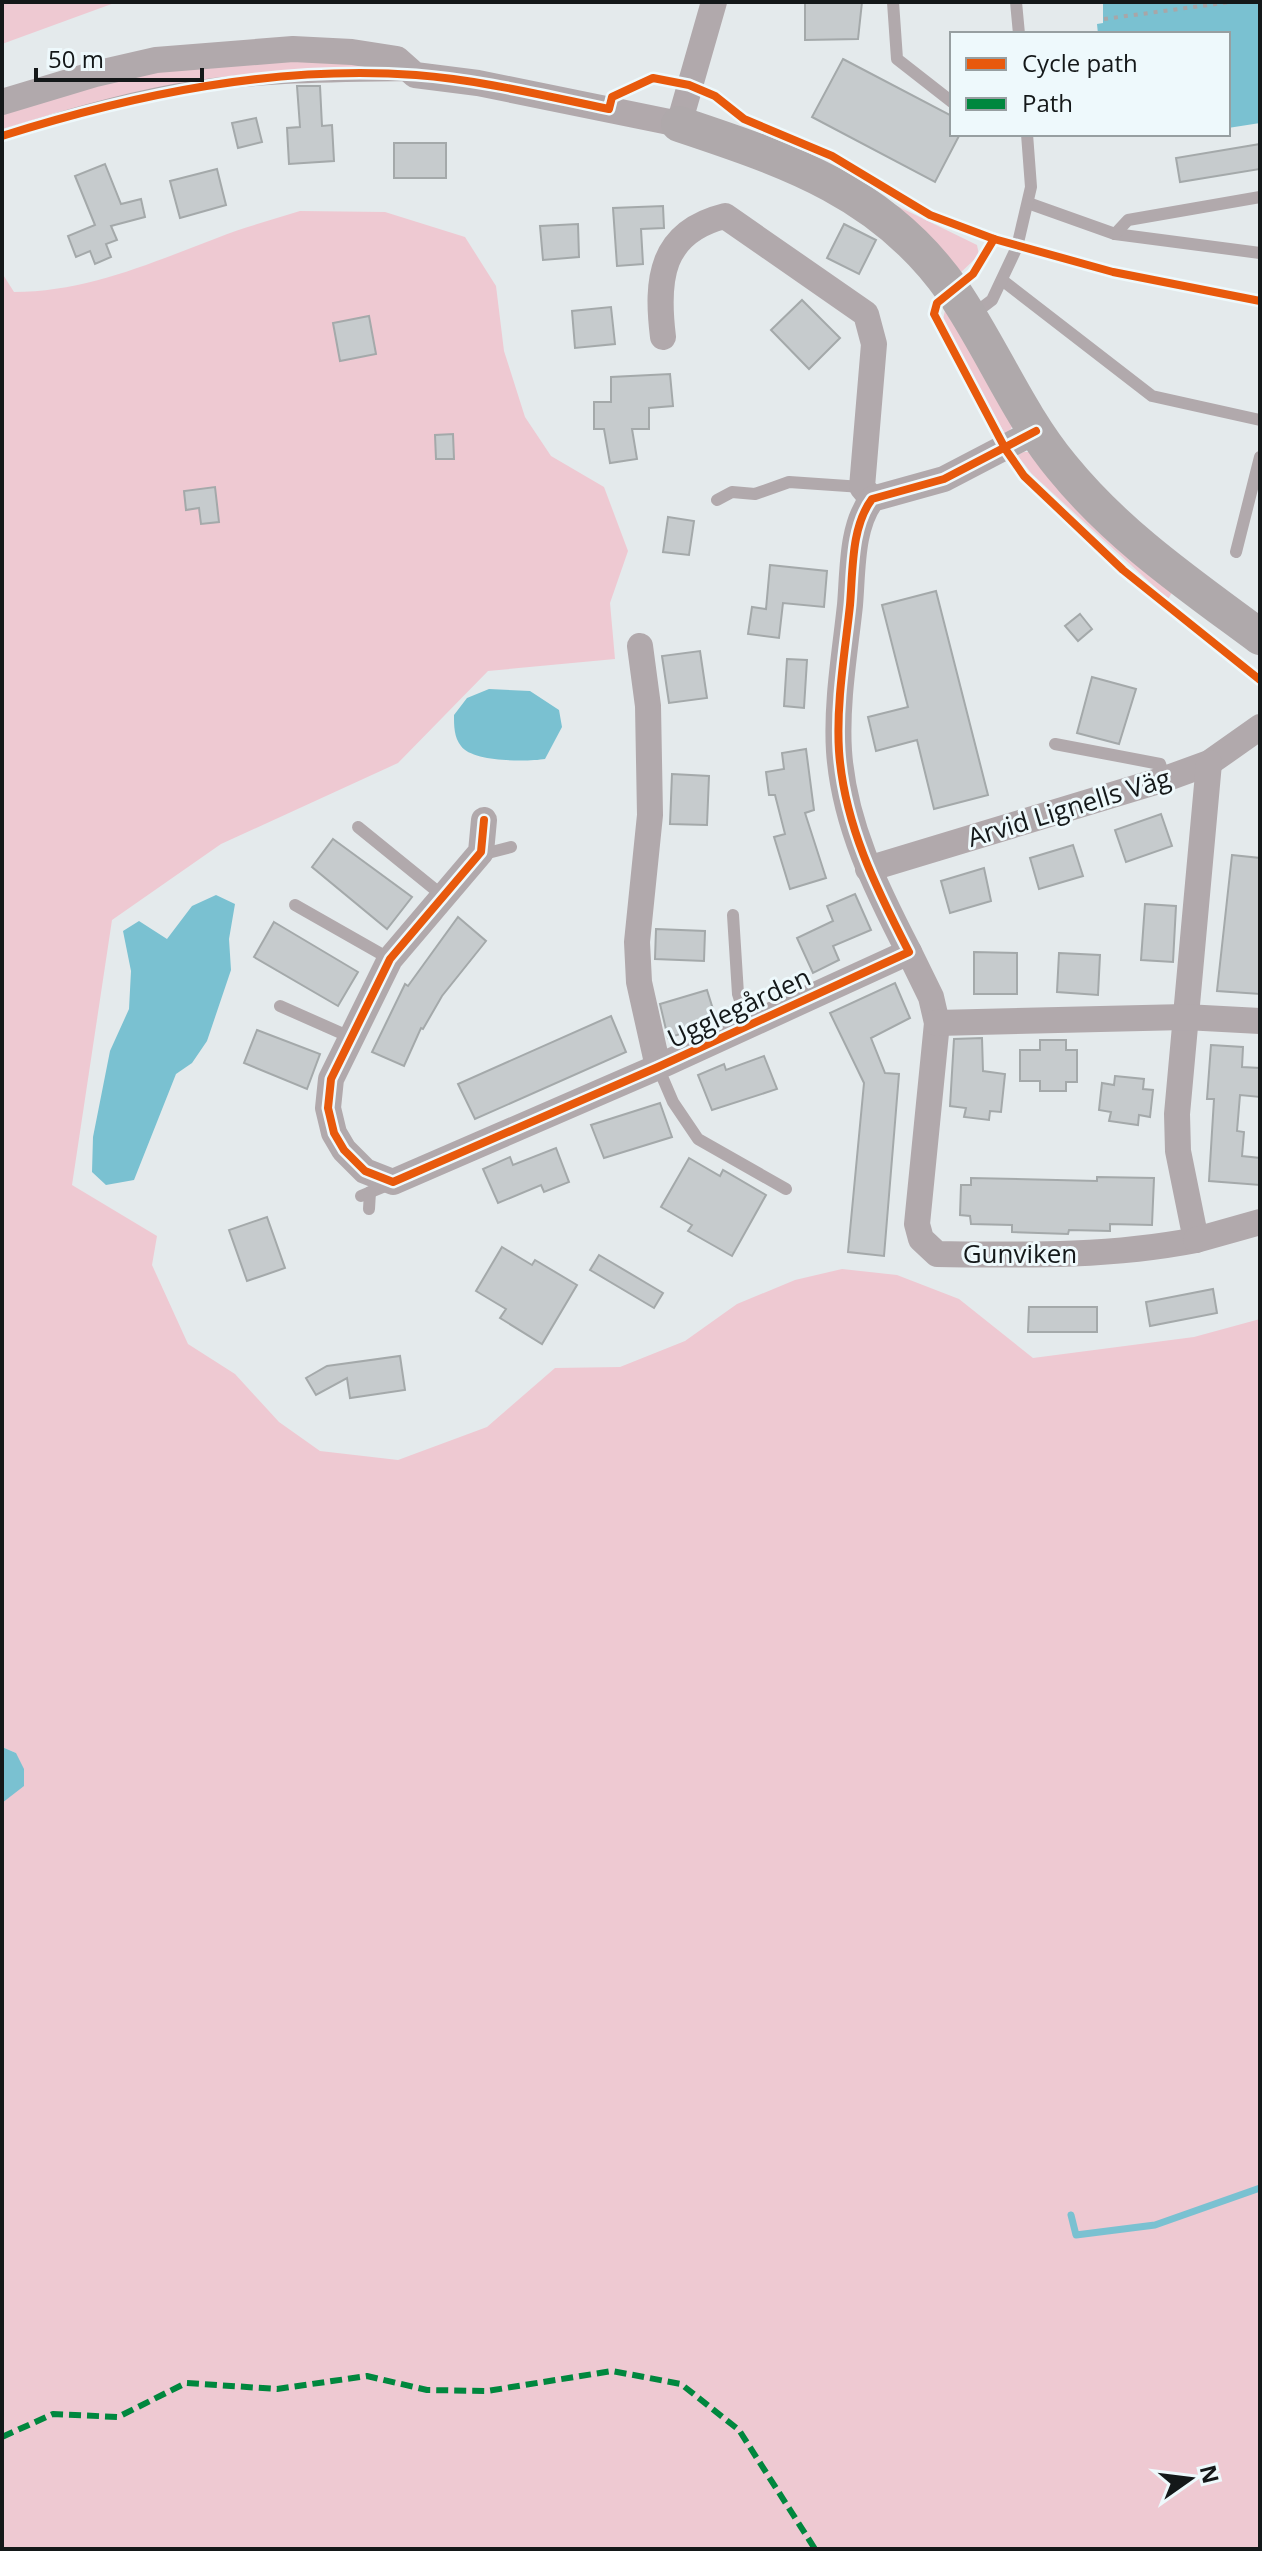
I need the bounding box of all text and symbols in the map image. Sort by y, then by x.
scale bar [36,32,202,82]
legend [950,32,1230,136]
text: 50 m [48,42,104,75]
text: Cycle path [1022,46,1138,79]
text: Path [1022,86,1073,119]
street label: Arvid Lignells Väg [963,759,1175,855]
street label: Ugglegården [661,958,816,1056]
street label: Gunviken [963,1235,1077,1271]
north arrow [1150,2439,1230,2519]
text: N [1194,2462,1227,2486]

